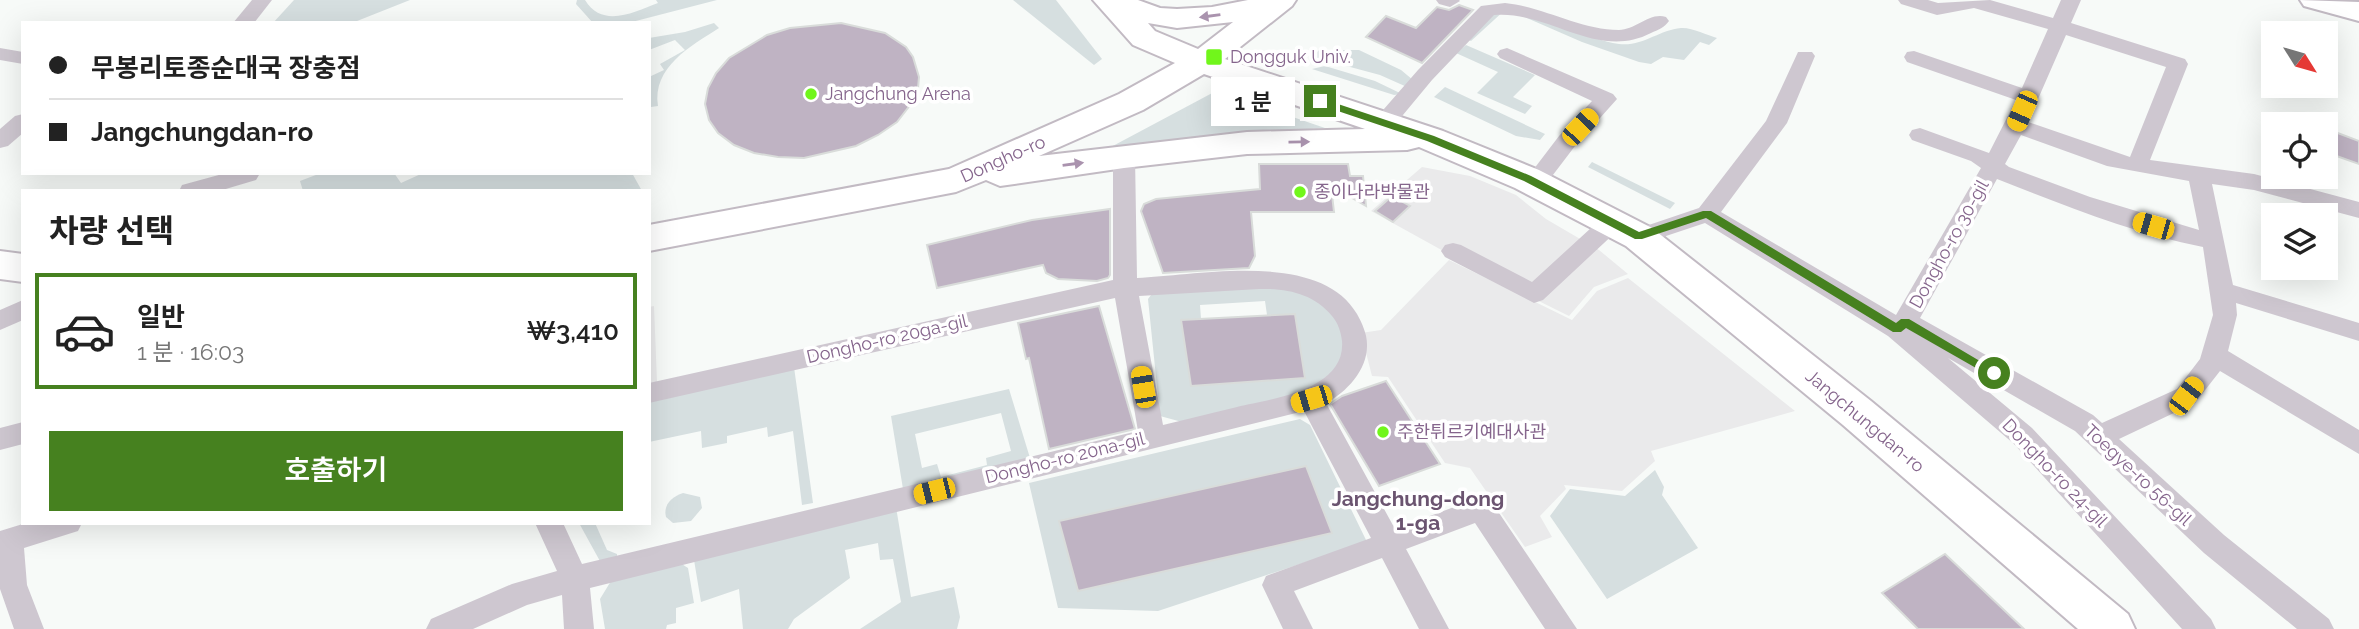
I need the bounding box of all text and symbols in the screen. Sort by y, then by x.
one-way arrow [1199,11,1221,22]
north arrow [2261,21,2338,98]
map controls [2261,21,2338,280]
place label: Dongguk Univ. [1230,46,1351,67]
marker: Dongguk Univ. [1204,47,1224,67]
text: 무봉리토종순대국 장충점 [91,53,360,83]
callout: 1 분 [1212,76,1296,126]
place label: Jangchung Arena [825,83,971,104]
route end [1304,85,1336,117]
marker: Jangchung Arena [803,86,819,102]
text: 1 분 [1234,88,1272,115]
car [2004,88,2041,134]
car [1558,104,1603,150]
button: locate [2261,112,2338,189]
text: Jangchungdan-ro [91,117,313,147]
street label: Dongho-ro [957,130,1049,187]
one-way arrow [1288,136,1310,148]
one-way arrow [1062,158,1084,169]
street label: Dongho-ro 30-gil [1905,176,1993,312]
place label: 종이나라박물관 [1314,181,1430,202]
marker: 종이나라박물관 [1292,184,1308,200]
button: layers [2261,203,2338,280]
car [2130,210,2177,242]
text: 차량 선택 [49,212,174,249]
icon: car [53,300,116,363]
text: 일반 [137,302,185,332]
street label: Dongho-ro 20ga-gil [805,310,969,367]
text: ₩3,410 [526,316,619,346]
text: 1 분 · 16:03 [137,338,244,365]
route start [1978,357,2010,389]
car [1130,364,1157,410]
street label: Jangchungdan-ro [1802,365,1929,477]
car [2165,373,2208,419]
car [1288,383,1335,415]
street label: Dongho-ro 24-gil [1998,414,2112,531]
street label: Toegye-ro 56-gil [2081,420,2196,530]
place label: 주한튀르키예대사관 [1397,421,1546,442]
marker: 주한튀르키예대사관 [1375,424,1391,440]
street label: Dongho-ro 20na-gil [983,428,1147,487]
button: 호출하기 [49,431,623,511]
car [912,476,957,506]
district label: Jangchung-dong 1-ga [1332,486,1504,535]

